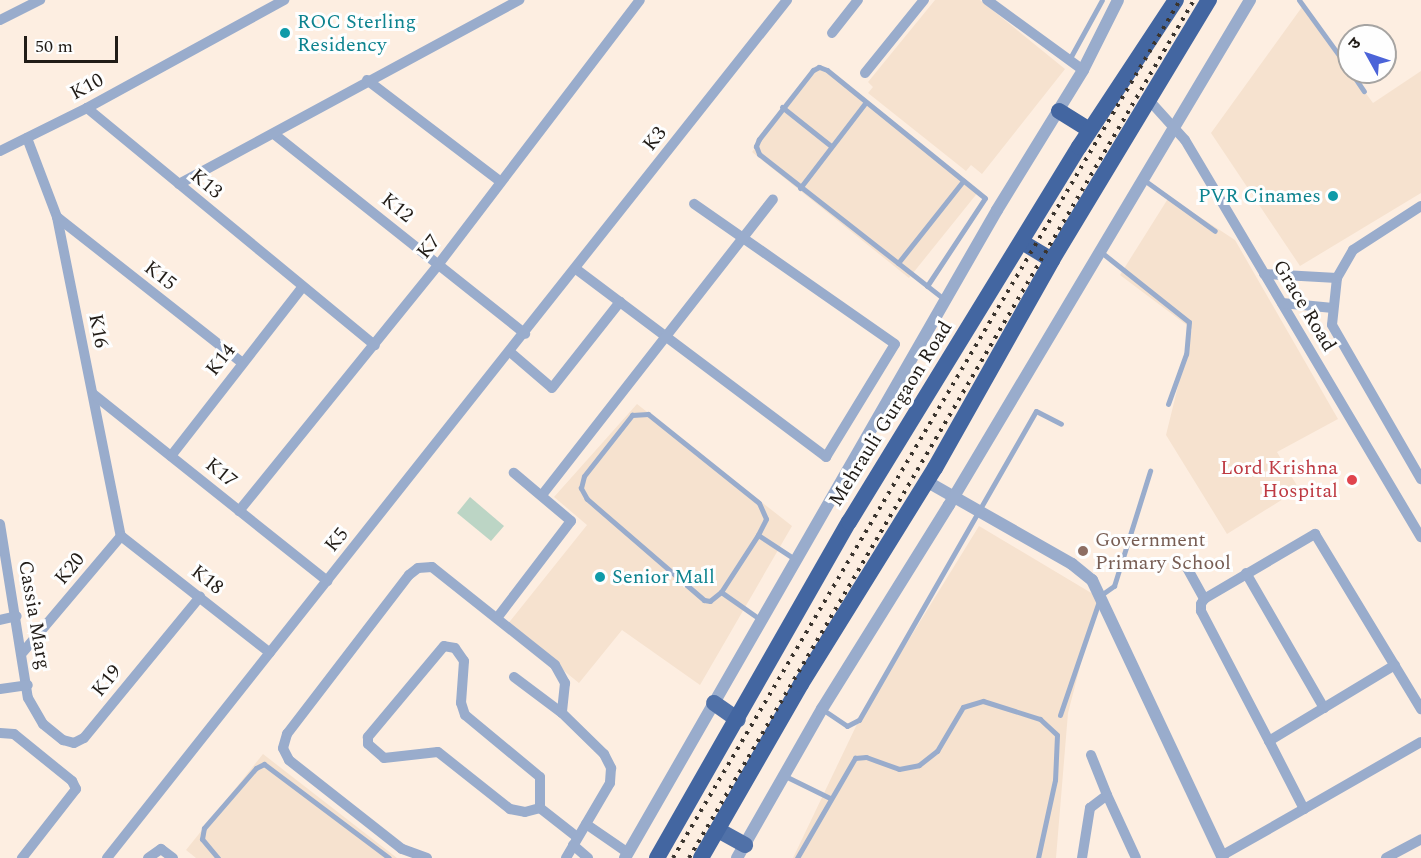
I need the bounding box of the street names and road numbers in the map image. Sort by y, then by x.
street label: K10 [66,68,108,106]
street label: K3 [638,122,672,156]
street label: K13 [185,164,227,204]
street label: K12 [376,188,418,228]
street label: K7 [412,230,446,264]
street label: K15 [139,256,181,296]
street label: Grace Road [1267,256,1341,356]
street label: K16 [83,312,113,350]
street label: Mehrauli Gurgaon Road [824,317,958,511]
street label: K14 [201,339,241,381]
street label: K17 [200,453,242,493]
street label: K5 [320,523,354,557]
street label: K20 [50,548,90,590]
street label: Cassia Marg [13,559,55,671]
street label: K18 [186,560,228,600]
street label: K19 [87,660,127,702]

